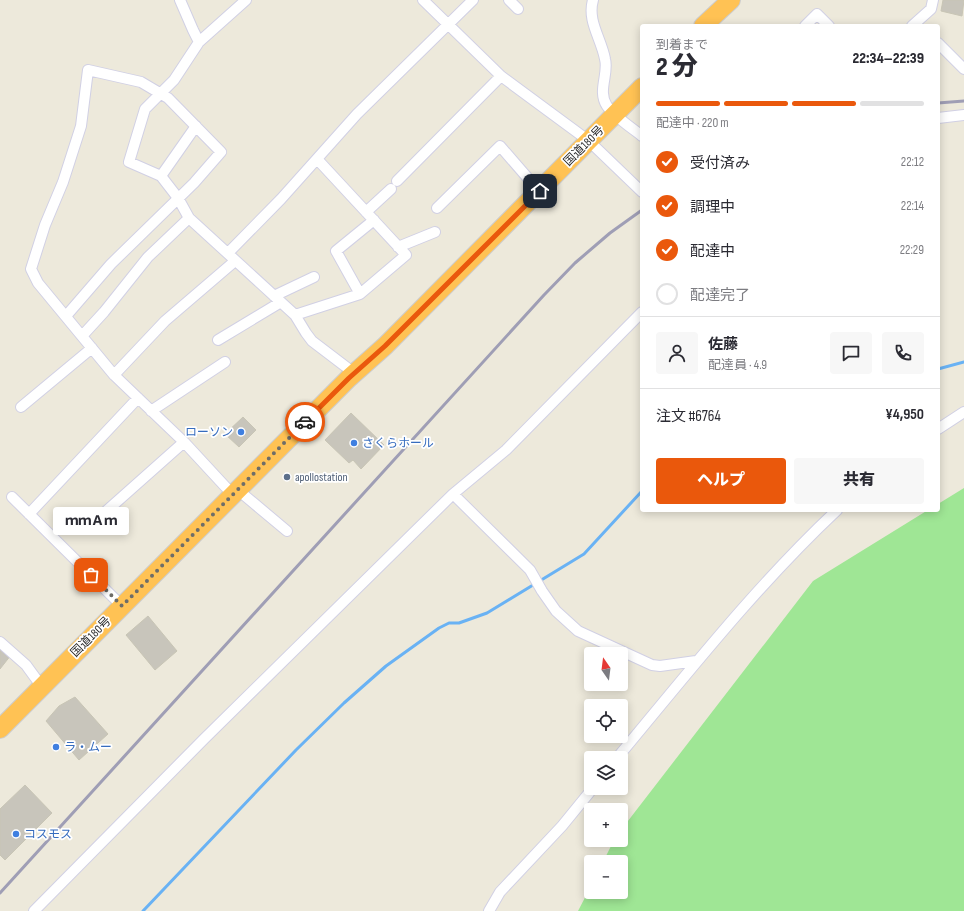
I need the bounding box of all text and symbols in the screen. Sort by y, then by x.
text: 到着まで [656,37,708,53]
text: 22:34–22:39 [853,49,924,68]
text: 2 分 [656,52,698,83]
text: 配達中 · 220 m [656,115,729,131]
street label: 国道180号 [561,123,607,169]
icon: check [656,151,678,173]
text: 受付済み [690,154,750,173]
text: 22:12 [901,154,924,170]
pin [523,174,557,208]
icon: home [529,180,551,202]
icon: check [656,195,678,217]
text: 調理中 [690,198,735,217]
text: 22:14 [901,198,924,214]
icon: check [656,239,678,261]
text: 配達中 [690,242,735,261]
text: 22:29 [900,242,924,258]
text: 配達完了 [690,286,750,305]
button: person [656,332,698,374]
button: chat [830,332,872,374]
button: phone [882,332,924,374]
text: 佐藤 [708,335,738,354]
text: 配達員 · 4.9 [708,357,767,373]
courier [285,402,325,442]
text: ¥4,950 [885,405,924,424]
text: 注文 #6764 [656,407,721,426]
icon: car [294,411,316,433]
place label: ローソン [185,425,233,440]
marker: ローソン [236,427,246,437]
place label: さくらホール [362,436,434,451]
marker: さくらホール [349,438,359,448]
button: ヘルプ [656,458,786,504]
button: 共有 [794,458,924,504]
place label: apollostation [295,470,348,485]
marker: apollostation [282,472,292,482]
callout: ｍｍＡｍ [53,507,129,535]
text: ｍｍＡｍ [65,513,117,529]
pin [74,558,108,592]
icon: bag [80,564,102,586]
street label: 国道180号 [68,614,114,660]
north arrow [584,647,628,691]
map controls [584,647,628,899]
button: locate [584,699,628,743]
place label: ラ・ムー [64,740,112,755]
marker: ラ・ムー [51,742,61,752]
button: layers [584,751,628,795]
button: + [584,803,628,847]
place label: コスモス [24,827,72,842]
marker: コスモス [11,829,21,839]
button: − [584,855,628,899]

